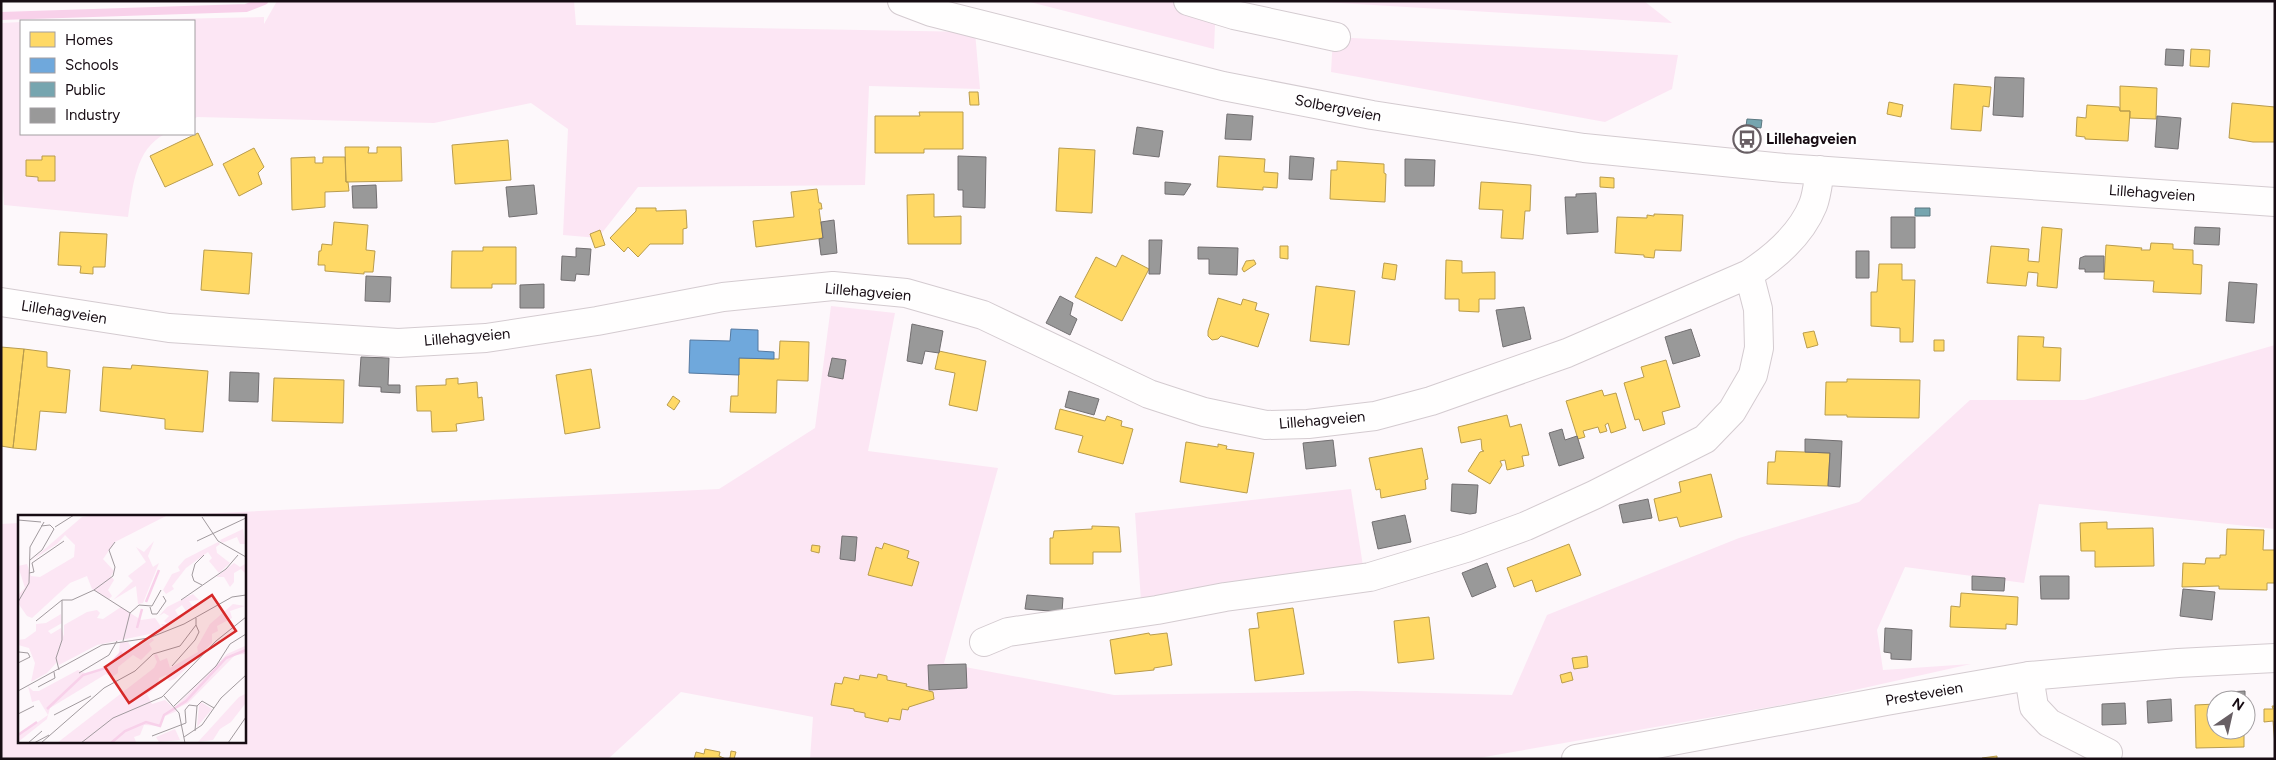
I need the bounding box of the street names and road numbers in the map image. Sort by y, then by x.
street label: Solbergveien [1293,91,1383,125]
street label: Lillehagveien [2108,181,2196,205]
street label: Lillehagveien [824,279,912,305]
street label: Lillehagveien [20,296,108,328]
street label: Lillehagveien [423,324,511,350]
street label: Lillehagveien [1278,407,1366,433]
street label: Presteveien [1884,678,1964,710]

